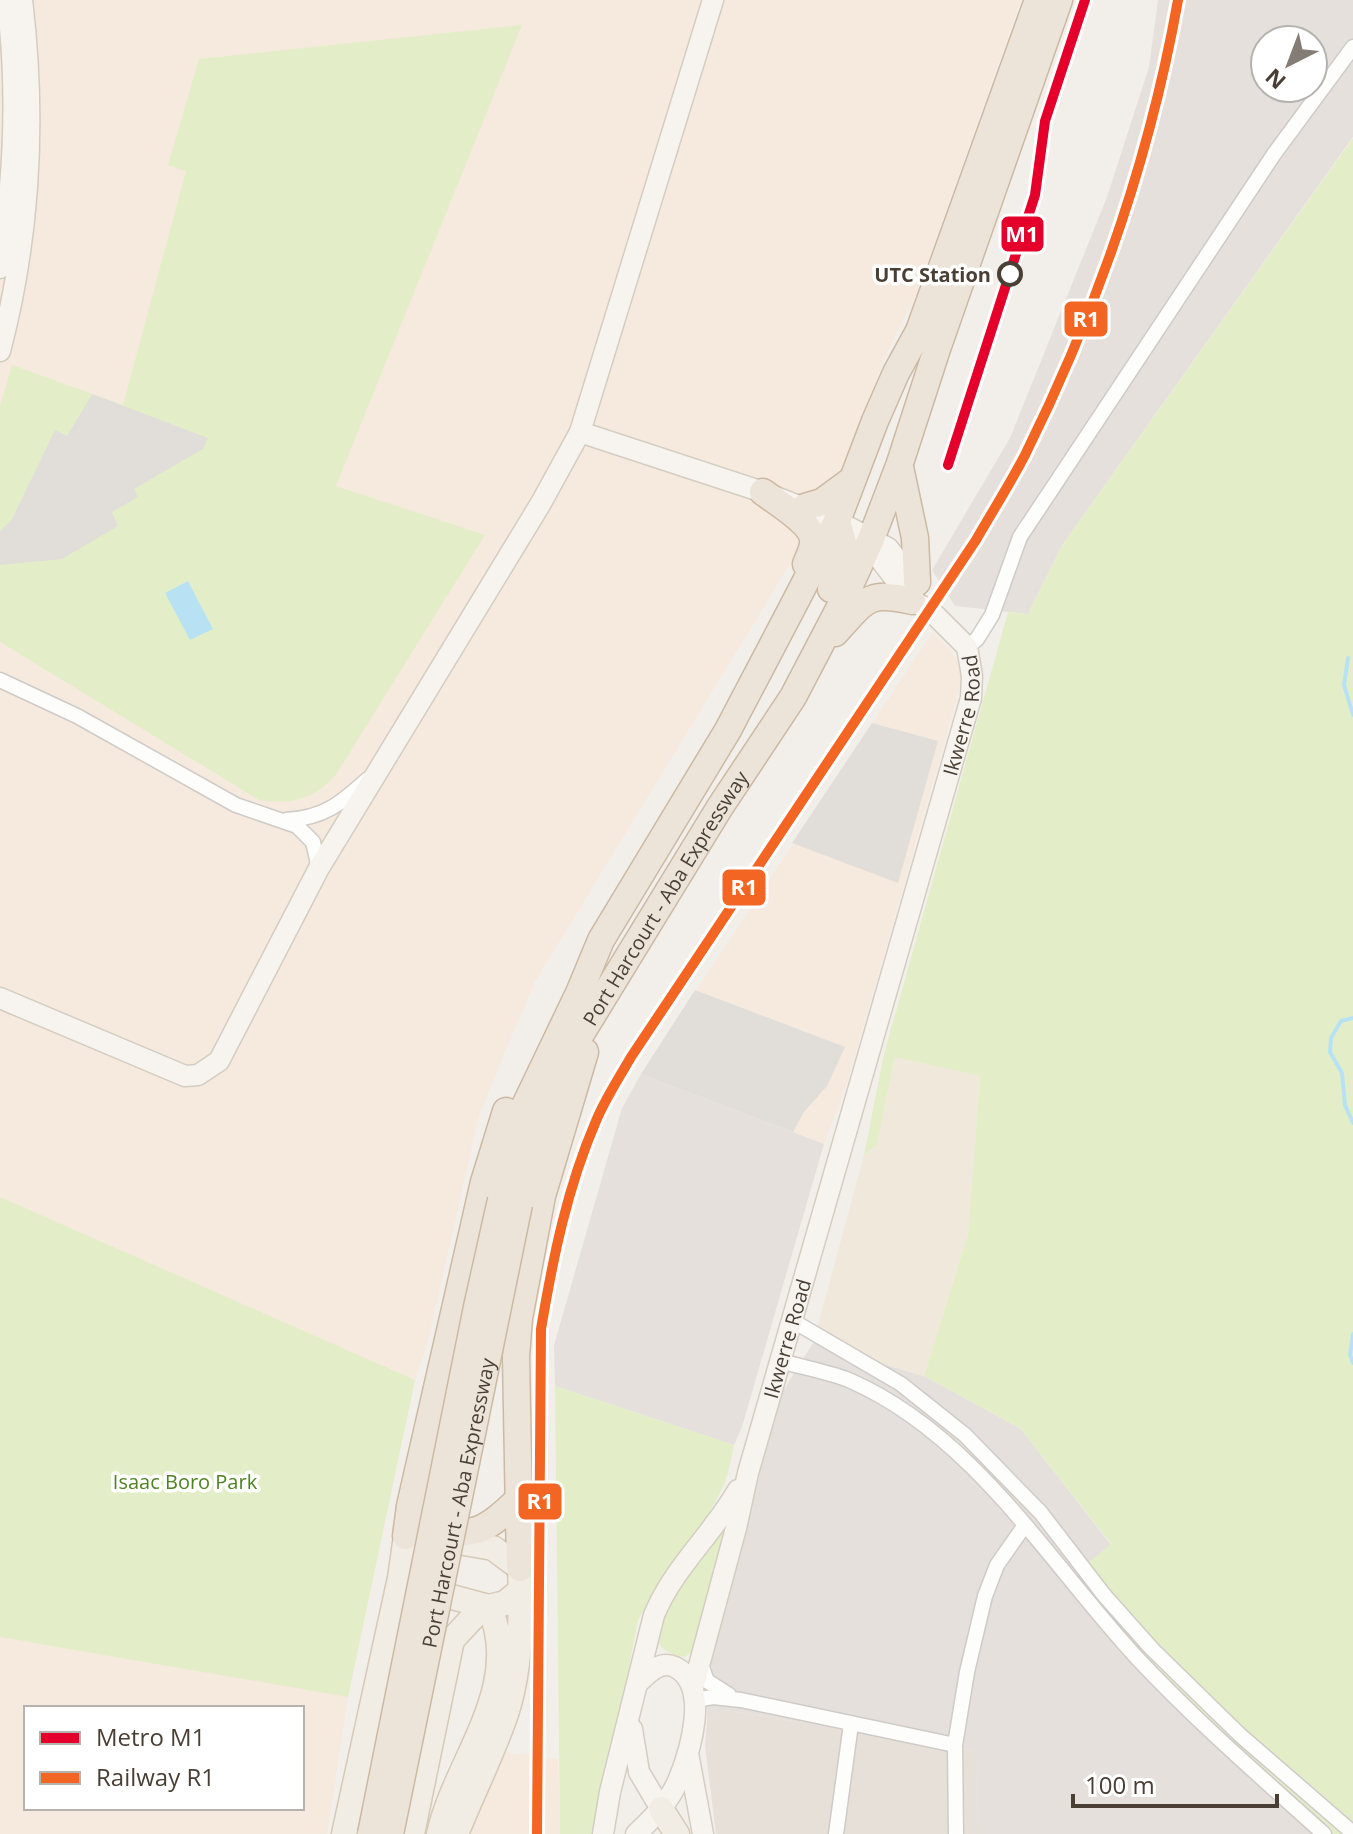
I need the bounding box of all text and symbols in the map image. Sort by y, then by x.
north arrow [1249,24,1329,104]
text: N [1258,62,1292,97]
line badge: M1 [1000,215,1045,253]
text: M1 [1005,218,1039,248]
place label: UTC Station [874,261,991,288]
marker: UTC Station [998,262,1022,286]
line badge: R1 [1063,300,1109,338]
text: R1 [1072,303,1100,333]
street label: Ikwerre Road [936,653,986,779]
street label: Port Harcourt - Aba Expressway [576,764,755,1030]
line badge: R1 [721,868,767,907]
text: R1 [730,871,758,901]
street label: Ikwerre Road [757,1275,817,1401]
street label: Port Harcourt - Aba Expressway [415,1355,501,1650]
park label: Isaac Boro Park [113,1468,258,1495]
line badge: R1 [517,1482,563,1521]
text: R1 [526,1485,554,1515]
legend [24,1706,304,1810]
text: Metro M1 [96,1720,205,1753]
scale bar [1073,1758,1277,1808]
text: Railway R1 [96,1760,215,1793]
text: 100 m [1085,1768,1155,1801]

